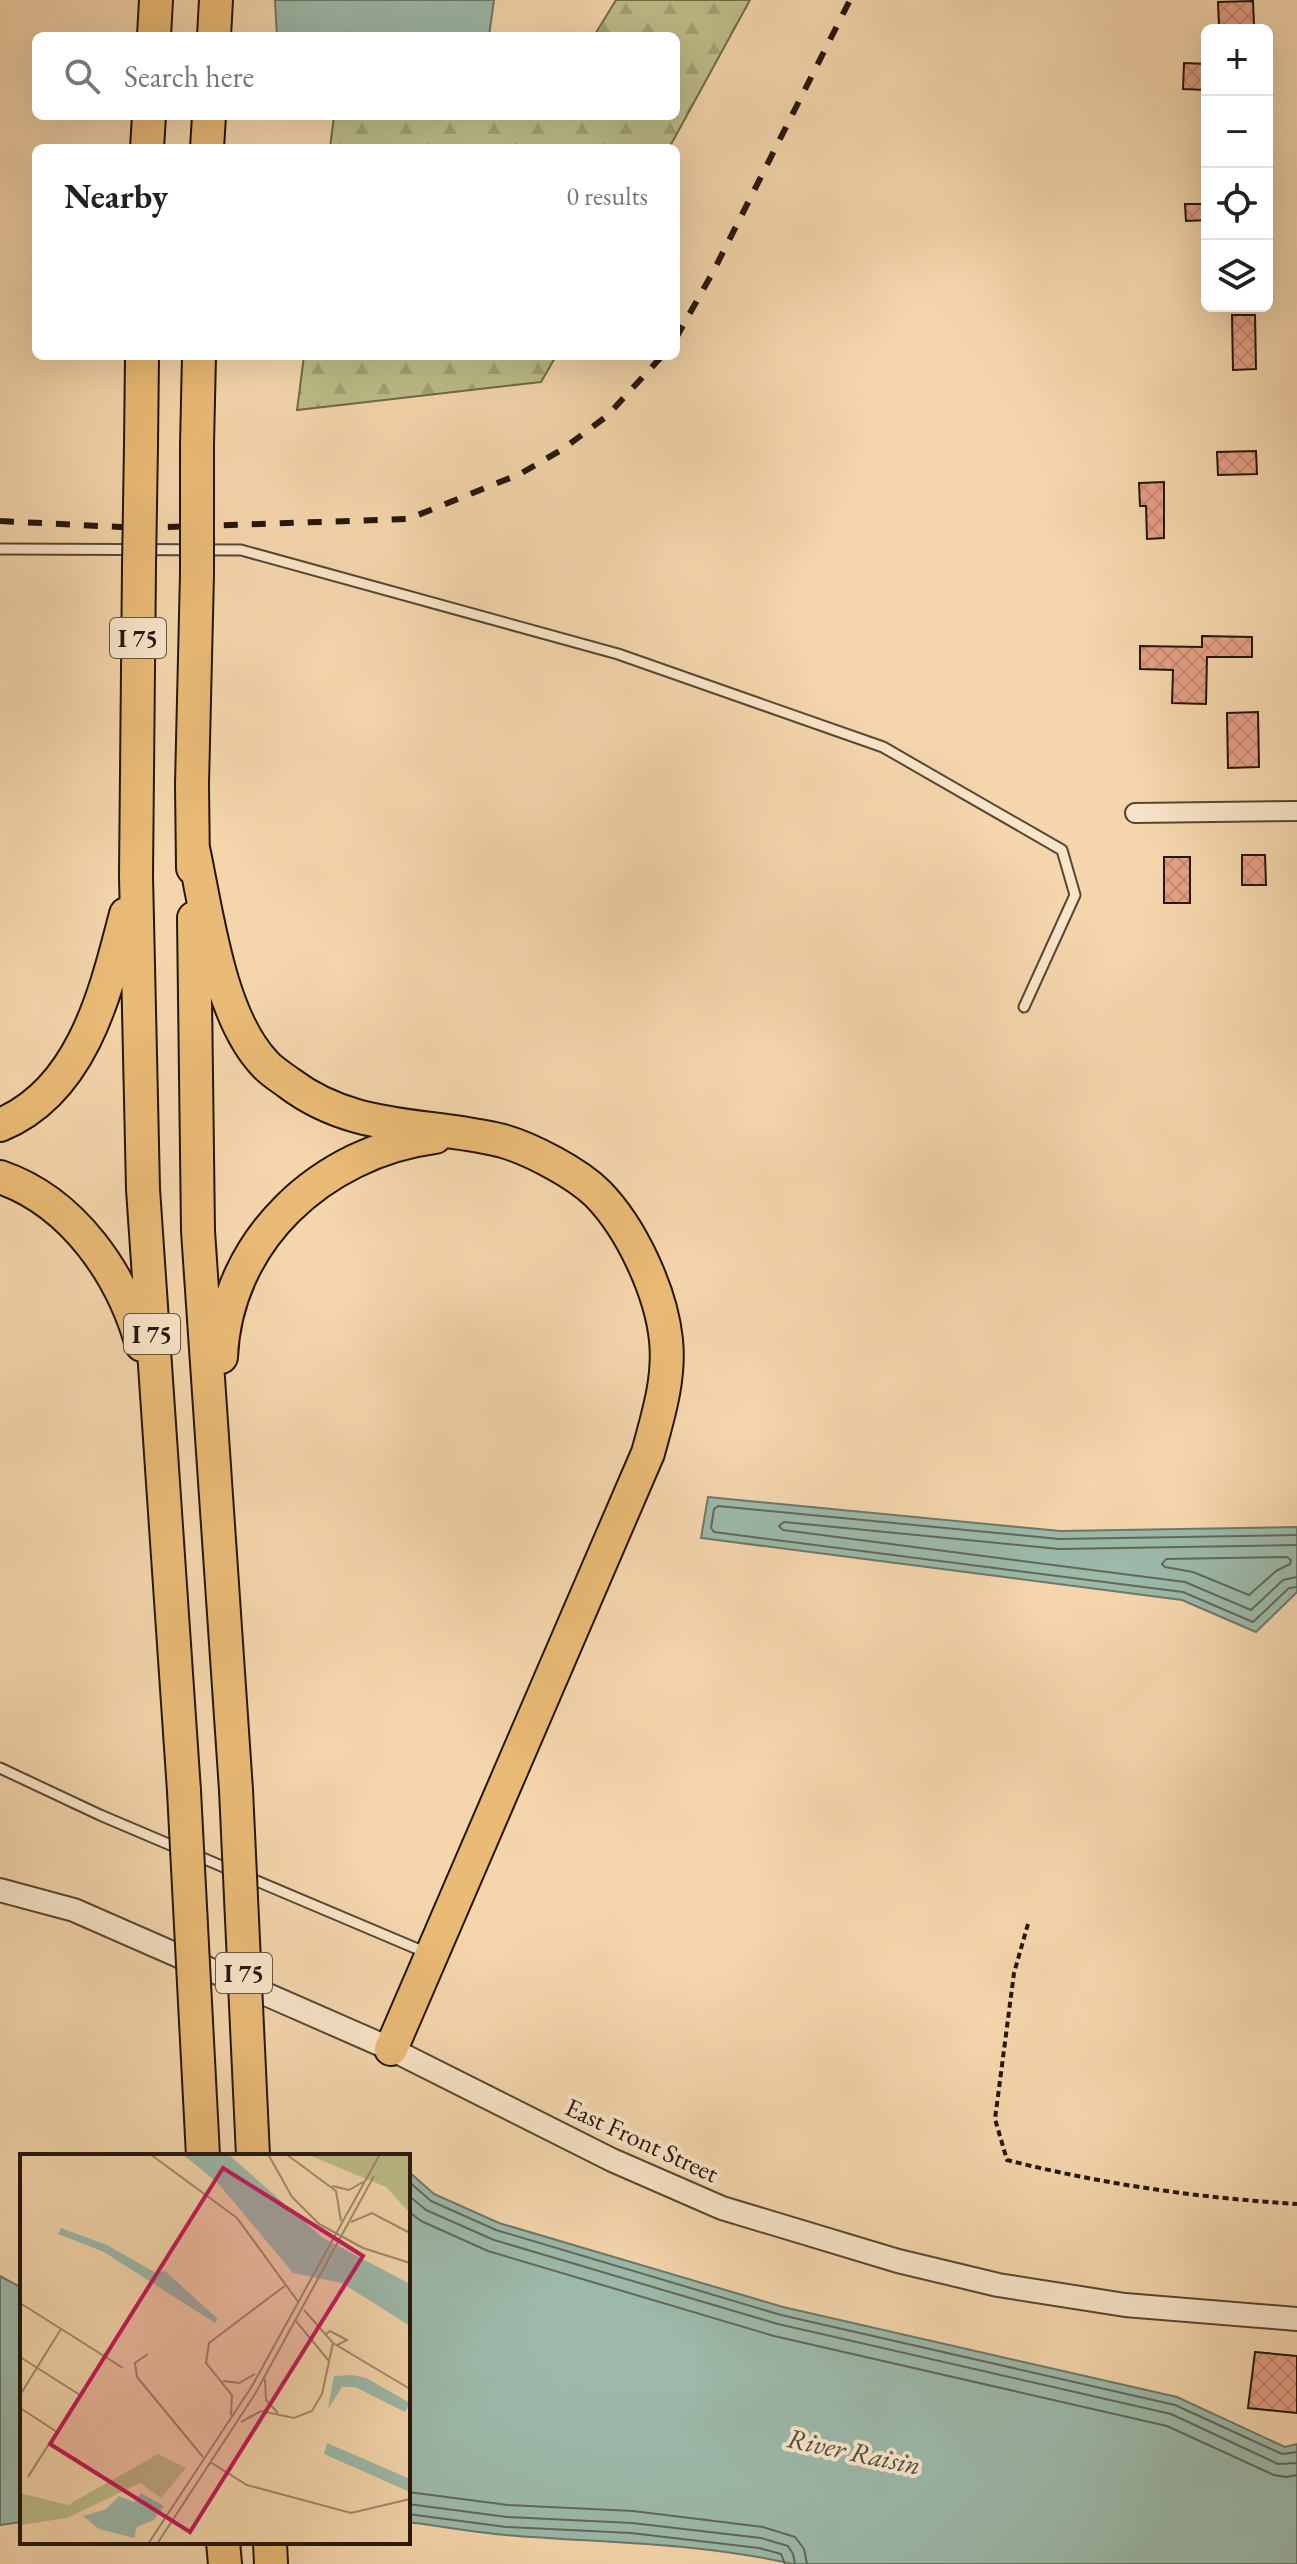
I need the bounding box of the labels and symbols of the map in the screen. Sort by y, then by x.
road number: I 75 [110,618,166,658]
road number: I 75 [124,1314,180,1354]
road number: I 75 [216,1953,272,1993]
street label: East Front Street [560,2090,724,2190]
inset map [20,2154,410,2544]
water label: River Raisin [784,2419,924,2483]

